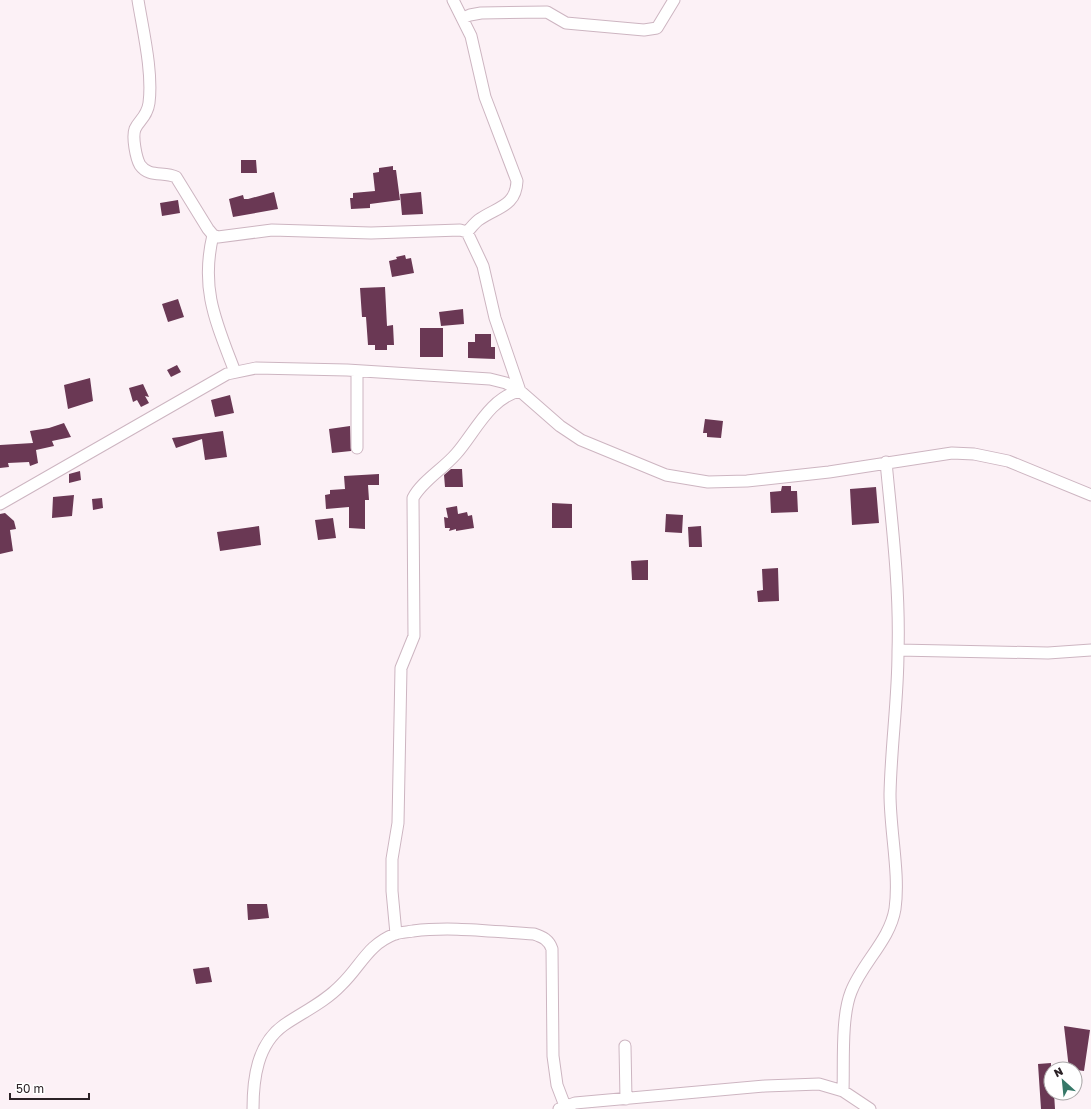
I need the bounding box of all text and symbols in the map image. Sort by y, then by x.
north arrow [1043,1061,1083,1101]
text: N [1052,1064,1065,1079]
scale bar [10,1075,89,1101]
text: 50 m [16,1081,44,1096]

